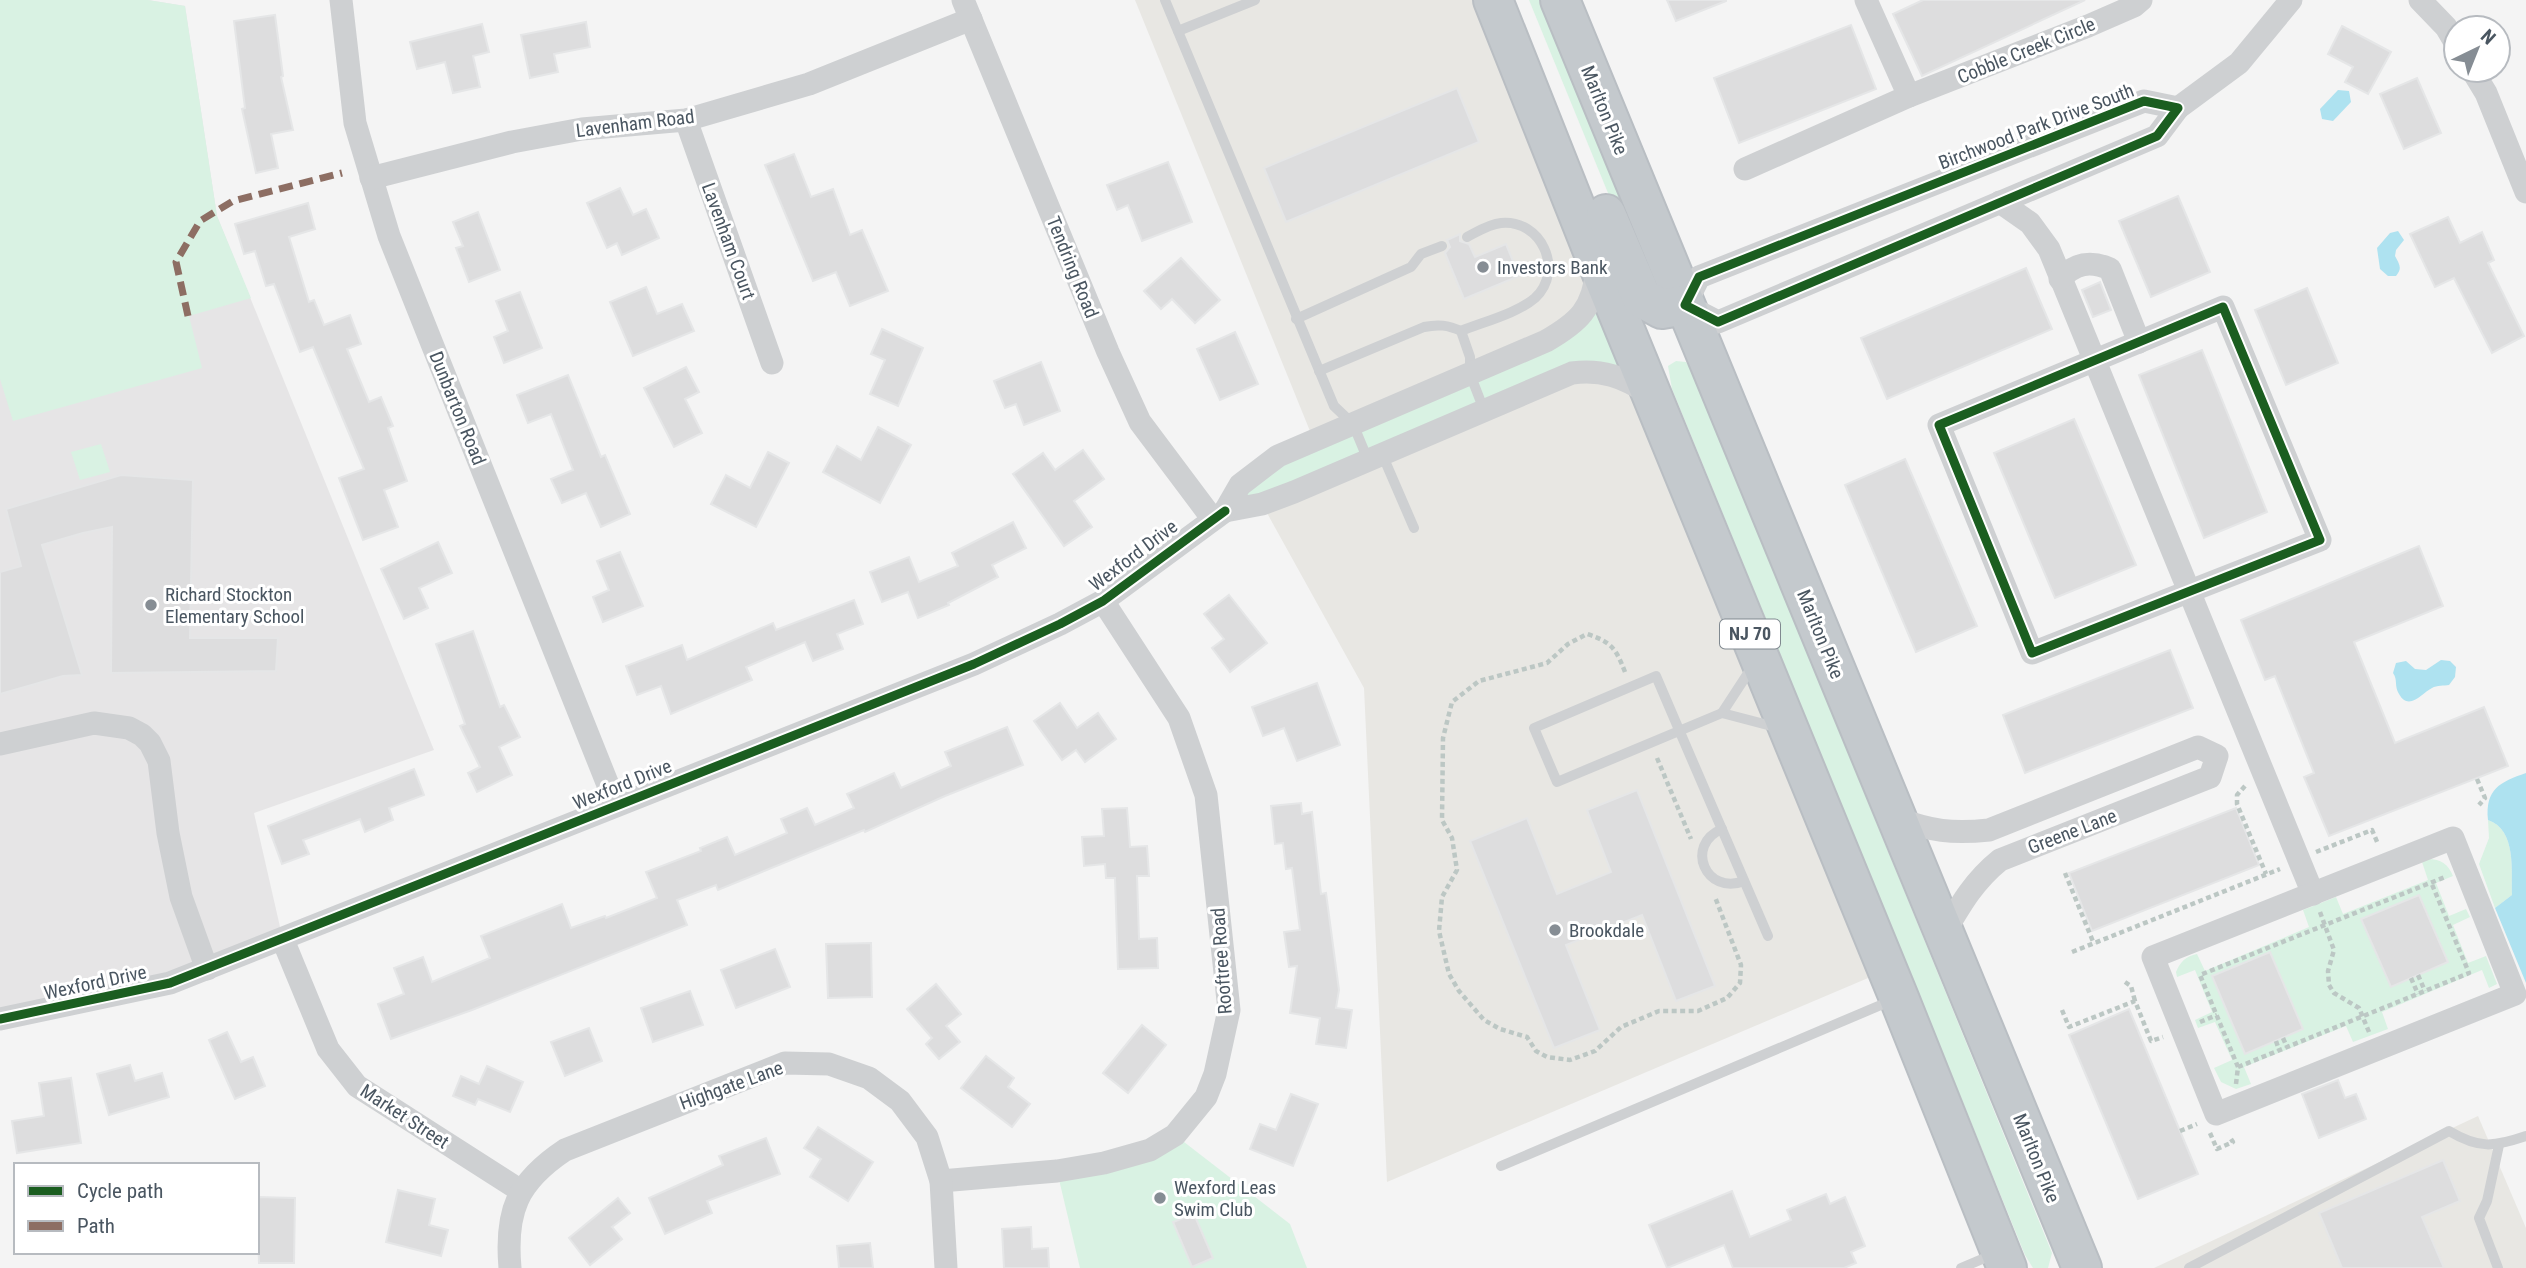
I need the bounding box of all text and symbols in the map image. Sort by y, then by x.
street label: Cobble Creek Circle [1954,12,2099,89]
north arrow [2442,14,2512,84]
text: N [2476,25,2500,49]
street label: Marlton Pike [1576,62,1633,158]
street label: Birchwood Park Drive South [1935,79,2137,174]
street label: Lavenham Road [574,105,696,142]
street label: Lavenham Court [697,180,760,303]
street label: Tendring Road [1042,213,1103,321]
place label: Investors Bank [1497,256,1608,279]
marker: Investors Bank [1475,259,1491,275]
street label: Dunbarton Road [424,348,491,468]
street label: Wexford Drive [1085,515,1182,596]
place label: Richard Stockton Elementary School [165,583,304,628]
street label: Marlton Pike [1792,586,1849,682]
marker: Richard Stockton Elementary School [143,597,159,613]
road number: NJ 70 [1720,620,1780,648]
street label: Wexford Drive [570,754,675,815]
street label: Greene Lane [2024,804,2120,859]
street label: Rooftree Road [1206,907,1237,1015]
place label: Brookdale [1569,919,1644,942]
marker: Brookdale [1547,922,1563,938]
street label: Wexford Drive [42,960,149,1005]
street label: Highgate Lane [676,1056,786,1115]
street label: Market Street [356,1079,453,1154]
street label: Marlton Pike [2008,1110,2065,1206]
legend [14,1163,259,1254]
place label: Wexford Leas Swim Club [1174,1176,1276,1221]
text: Cycle path [77,1179,163,1203]
marker: Wexford Leas Swim Club [1152,1190,1168,1206]
text: Path [77,1214,115,1238]

